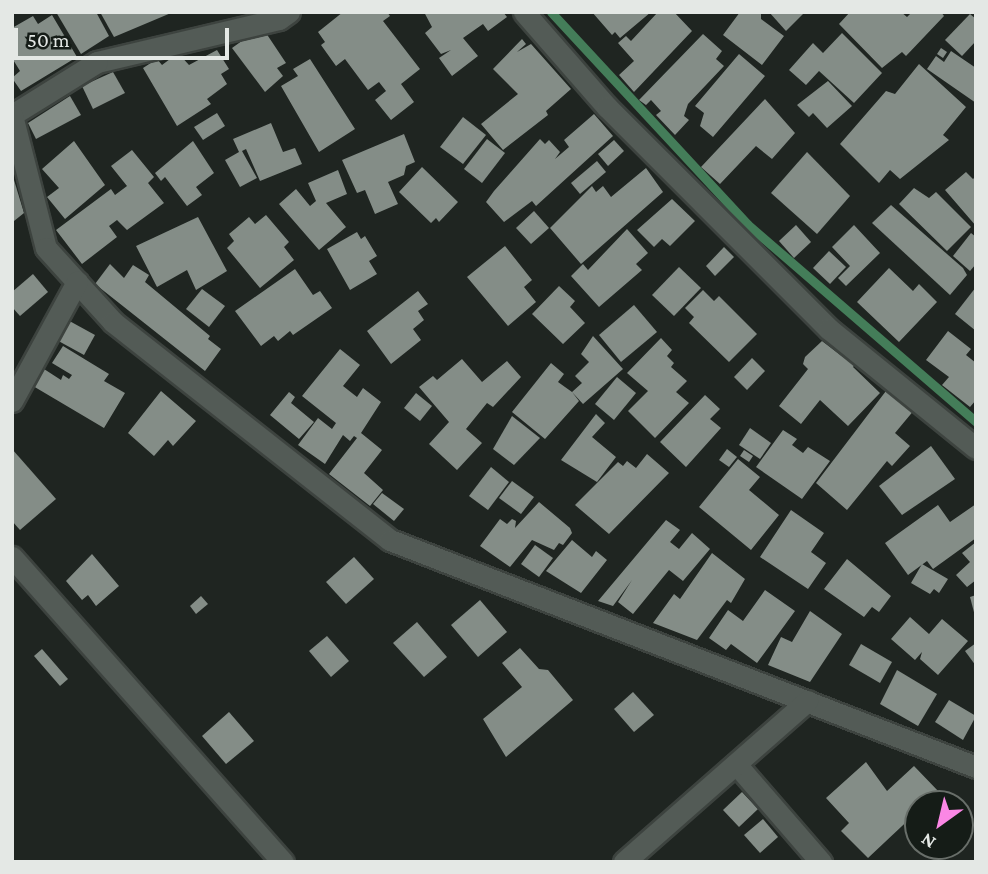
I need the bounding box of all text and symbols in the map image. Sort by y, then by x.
scale bar [18,14,233,58]
text: 50 m [27,28,70,52]
north arrow [904,790,974,860]
text: N [917,829,939,853]

